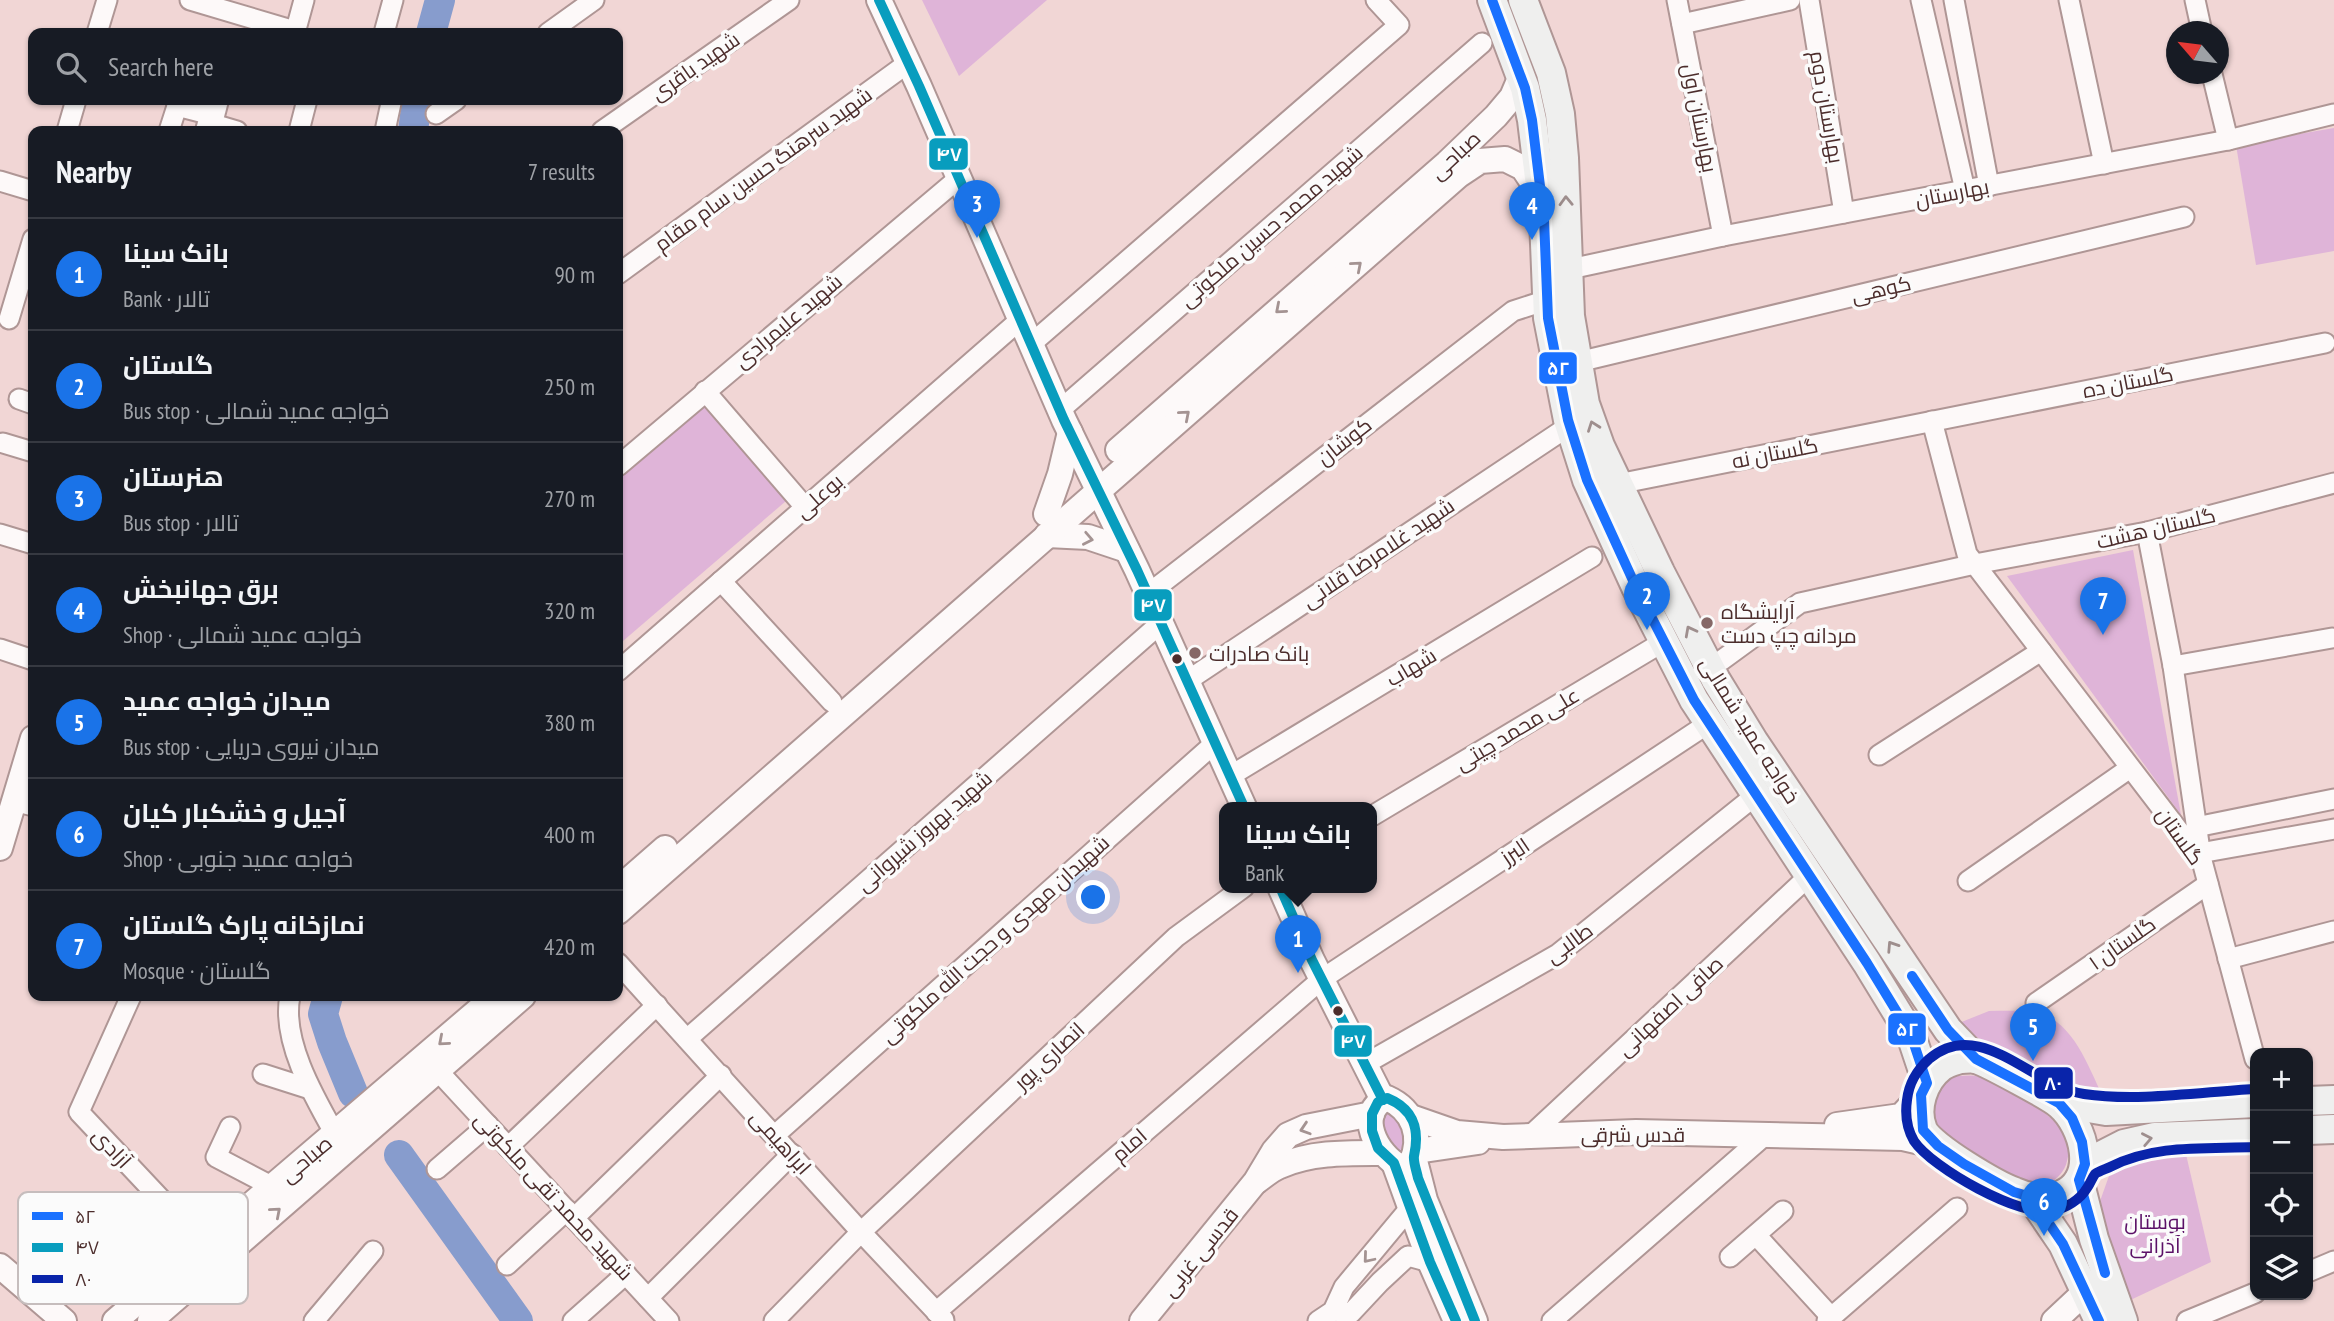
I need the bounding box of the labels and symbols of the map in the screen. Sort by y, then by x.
north arrow [2166,21,2229,84]
street label: شهید باقری [645,25,745,107]
street label: بهارستان دوم [1803,48,1850,166]
street label: بهارستان اول [1676,61,1724,175]
street label: شهید سرهنگ حسین سام مقام [649,81,878,258]
street label: صباحی [1424,125,1486,185]
line badge: ۴۷ [928,137,969,171]
street label: شهید محمد حسین ملکوتی [1174,139,1368,313]
text: ۴۷ [936,142,962,166]
street label: بهارستان [1913,173,1991,213]
pin: 3 [954,180,1000,238]
pin: 4 [1509,182,1555,240]
one-way arrow [1559,195,1574,206]
one-way arrow [1349,262,1362,274]
street label: شهید علیمرادی [728,268,848,374]
street label: کوهی [1848,269,1914,309]
one-way arrow [1275,301,1288,313]
line badge: ۵۲ [1538,351,1578,385]
text: ۵۲ [1547,356,1569,380]
street label: گلستان ده [2080,360,2176,404]
one-way arrow [1177,411,1190,423]
street label: کوشان [1311,411,1377,471]
one-way arrow [1587,420,1601,432]
street label: گلستان نه [1730,431,1820,475]
street label: بوعلی [789,468,849,524]
street label: شهید غلامرضا قلانی [1297,492,1459,614]
street label: گلستان هشت [2094,501,2218,555]
one-way arrow [1082,531,1094,546]
pin: 2 [1624,572,1670,630]
pin: 7 [2080,577,2126,635]
line badge: ۴۷ [1133,588,1173,622]
text: ۴۷ [1140,593,1166,617]
place label: آرایشگاه مردانه چپ دست [1721,598,1857,650]
marker: آرایشگاه مردانه چپ دست [1699,615,1715,631]
one-way arrow [1685,626,1699,638]
place label: بانک صادرات [1209,640,1309,667]
street label: شهاب [1381,642,1441,692]
marker: بانک صادرات [1187,645,1203,661]
unlabelled marker [1170,652,1184,666]
street label: خواجه عمید شمالی [1694,652,1806,808]
street label: علی محمد چیتی [1450,681,1585,778]
street label: شهید بهروز شیروانی [850,765,998,897]
street label: گلستان [2150,802,2210,870]
street label: شهیدان مهدی و حجت الله ملکوتی [875,829,1115,1049]
street label: البرز [1494,832,1535,871]
your location [1076,880,1110,914]
street label: گلستان ۱ [2083,910,2161,976]
pin: 1 [1275,915,1321,973]
street label: طالبی [1540,917,1598,969]
one-way arrow [1888,941,1901,954]
street label: صافی اصفهانی [1611,950,1729,1062]
pin: 5 [2010,1003,2056,1061]
unlabelled marker [1331,1004,1345,1018]
line badge: ۵۲ [1887,1012,1927,1046]
street label: انصاری پور [1007,1016,1091,1097]
text: ۵۲ [1896,1017,1918,1041]
line badge: ۴۷ [1333,1024,1373,1058]
text: ۴۷ [1340,1029,1366,1053]
one-way arrow [439,1033,452,1045]
line badge: ۸۰ [2033,1066,2074,1100]
text: ۸۰ [2044,1071,2062,1095]
street label: ابراهیمی [745,1104,817,1180]
street label: شهید محمد تقی ملکوتی [469,1106,639,1286]
one-way arrow [1300,1120,1312,1135]
street label: قدس شرقی [1581,1121,1685,1148]
street label: آزادی [87,1122,138,1174]
street label: امام [1106,1122,1153,1169]
street label: صباحی [274,1129,338,1189]
one-way arrow [2141,1132,2153,1147]
pin: 6 [2021,1178,2067,1236]
legend [18,1192,248,1304]
street label: قدسی غربی [1156,1202,1244,1302]
text: ۵۲ [75,1204,95,1228]
one-way arrow [267,1208,280,1220]
park label: بوستان آذرانی [2124,1208,2186,1259]
text: ۴۷ [75,1235,100,1259]
one-way arrow [1364,1250,1376,1263]
text: ۸۰ [75,1267,92,1291]

